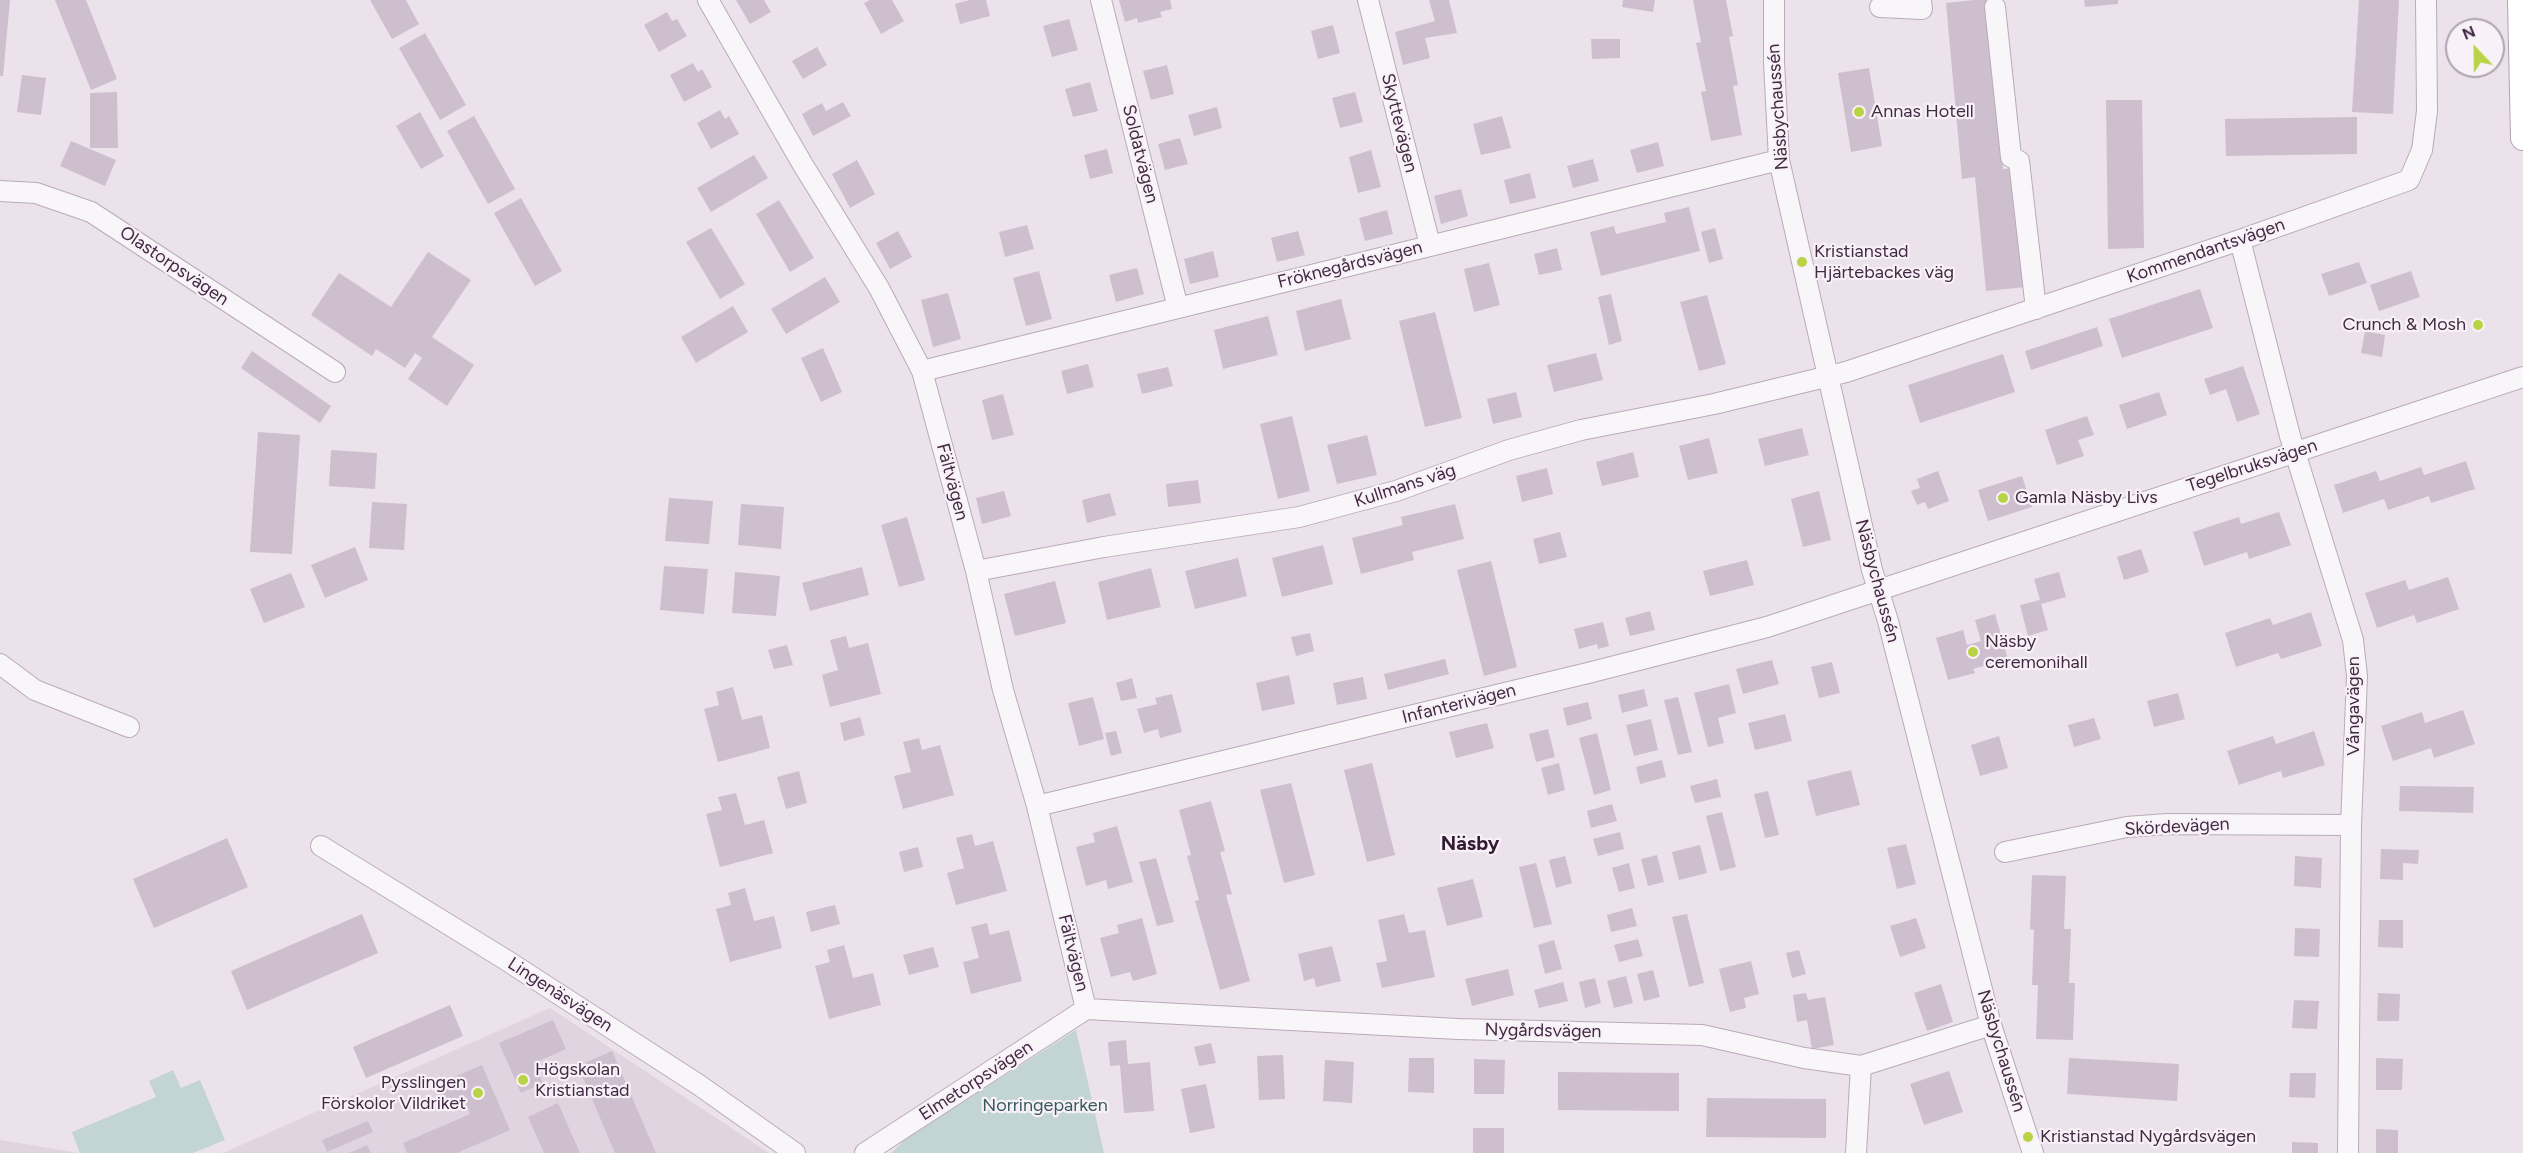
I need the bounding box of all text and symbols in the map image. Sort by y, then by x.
north arrow [2445,18,2505,78]
text: N [2460,22,2478,44]
street label: Näsbychaussén [1763,43,1793,171]
street label: Skyttevägen [1376,71,1422,175]
place label: Annas Hotell [1871,101,1974,123]
street label: Soldatvägen [1117,102,1163,206]
marker: Annas Hotell [1852,105,1866,119]
street label: Kommendantsvägen [2124,214,2288,288]
street label: Olastorpsvägen [115,222,233,310]
street label: Fröknegårdsvägen [1275,237,1425,293]
place label: Kristianstad Hjärtebackes väg [1814,241,1954,284]
marker: Kristianstad Hjärtebackes väg [1795,255,1809,269]
place label: Crunch & Mosh [2342,314,2466,336]
marker: Crunch & Mosh [2471,318,2485,332]
street label: Tegelbruksvägen [2184,435,2320,497]
street label: Fältvägen [931,441,973,523]
street label: Kullmans väg [1352,459,1458,513]
place label: Gamla Näsby Livs [2015,487,2158,509]
marker: Gamla Näsby Livs [1996,491,2010,505]
street label: Näsbychaussén [1850,517,1904,645]
place label: Näsby ceremonihall [1985,631,2088,674]
marker: Näsby ceremonihall [1966,645,1980,659]
street label: Vångavägen [2343,656,2365,756]
street label: Infanterivägen [1400,679,1518,729]
street label: Skördevägen [2124,813,2230,841]
district label: Näsby [1441,832,1499,856]
street label: Fältvägen [1053,912,1093,994]
street label: Lingenäsvägen [504,953,616,1037]
street label: Näsbychaussén [1972,987,2030,1115]
street label: Nygårdsvägen [1484,1019,1602,1043]
street label: Elmetorpsvägen [915,1036,1037,1126]
place label: Högskolan Kristianstad [535,1059,630,1102]
place label: Pysslingen Förskolor Vildriket [321,1072,466,1114]
marker: Högskolan Kristianstad [516,1073,530,1087]
marker: Pysslingen Förskolor Vildriket [471,1086,485,1100]
park label: Norringeparken [982,1095,1108,1117]
place label: Kristianstad Nygårdsvägen [2040,1126,2256,1148]
marker: Kristianstad Nygårdsvägen [2021,1130,2035,1144]

